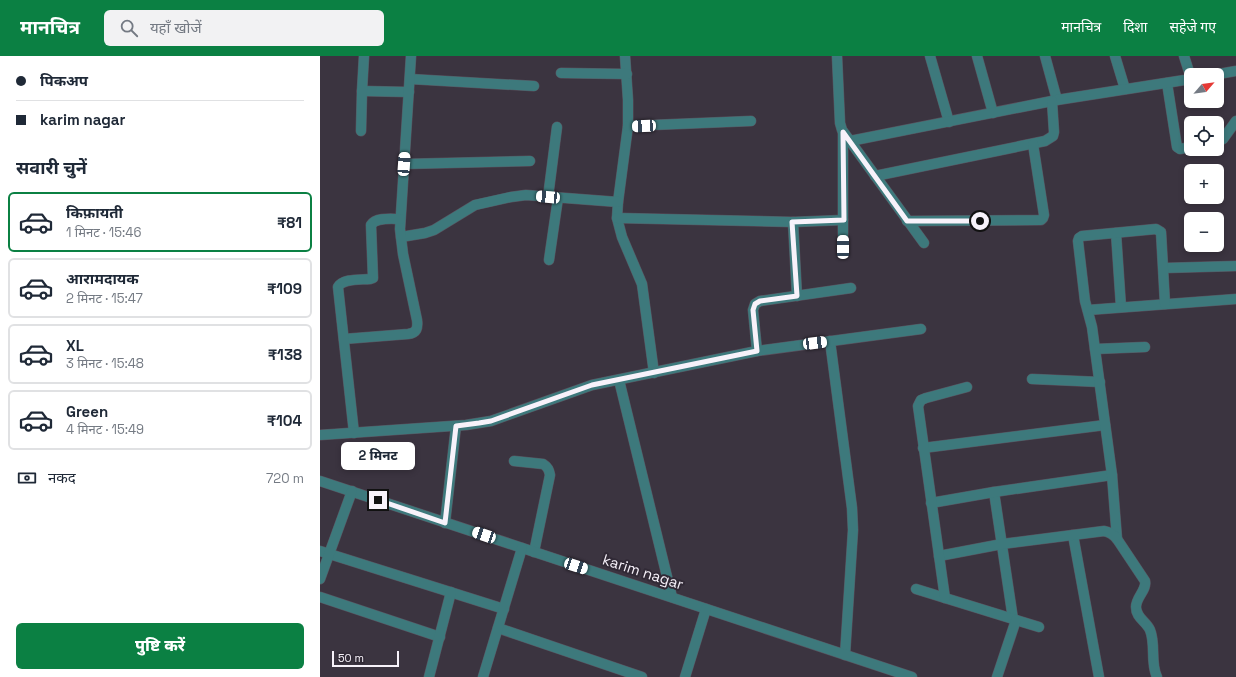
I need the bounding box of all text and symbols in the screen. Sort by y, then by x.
search box [104,10,384,46]
text: मानचित्र [20,15,80,40]
icon: search [118,17,140,39]
text: यहाँ खोजें [150,18,202,37]
text: मानचित्र [1061,18,1101,36]
text: दिशा [1123,18,1147,36]
text: सहेजे गए [1169,18,1216,36]
north arrow [1184,68,1224,108]
map controls [1184,68,1224,252]
text: पिकअप [40,71,88,90]
text: karim nagar [40,110,125,129]
button: locate [1184,116,1224,156]
car [632,119,656,133]
car [397,152,411,176]
text: सवारी चुनें [16,156,87,179]
button: + [1184,164,1224,204]
car [536,190,560,204]
text: किफ़ायती [66,203,123,222]
icon: car [18,204,54,240]
route start [971,212,989,230]
button: − [1184,212,1224,252]
text: ₹81 [277,213,302,232]
text: 1 मिनट · 15:46 [66,224,141,241]
car [837,235,849,259]
text: आरामदायक [66,269,139,288]
icon: car [18,270,54,306]
text: ₹109 [267,279,302,298]
text: 2 मिनट · 15:47 [66,290,143,307]
icon: car [18,336,54,372]
text: XL [66,336,84,355]
car [802,336,828,350]
text: ₹138 [268,345,302,364]
text: 3 मिनट · 15:48 [66,355,144,372]
icon: car [18,402,54,438]
text: Green [66,402,108,421]
text: ₹104 [267,411,302,430]
text: 4 मिनट · 15:49 [66,421,144,438]
callout: 2 मिनट [341,442,415,470]
text: 2 मिनट [358,447,398,464]
icon: cash [16,467,38,489]
text: नकद [48,468,76,487]
text: 720 m [266,470,304,487]
route end [369,491,387,509]
car [471,525,497,545]
street label: karim nagar [600,549,686,594]
car [563,557,589,575]
button: पुष्टि करें [16,623,304,669]
scale bar [332,649,399,668]
text: 50 m [338,651,364,665]

